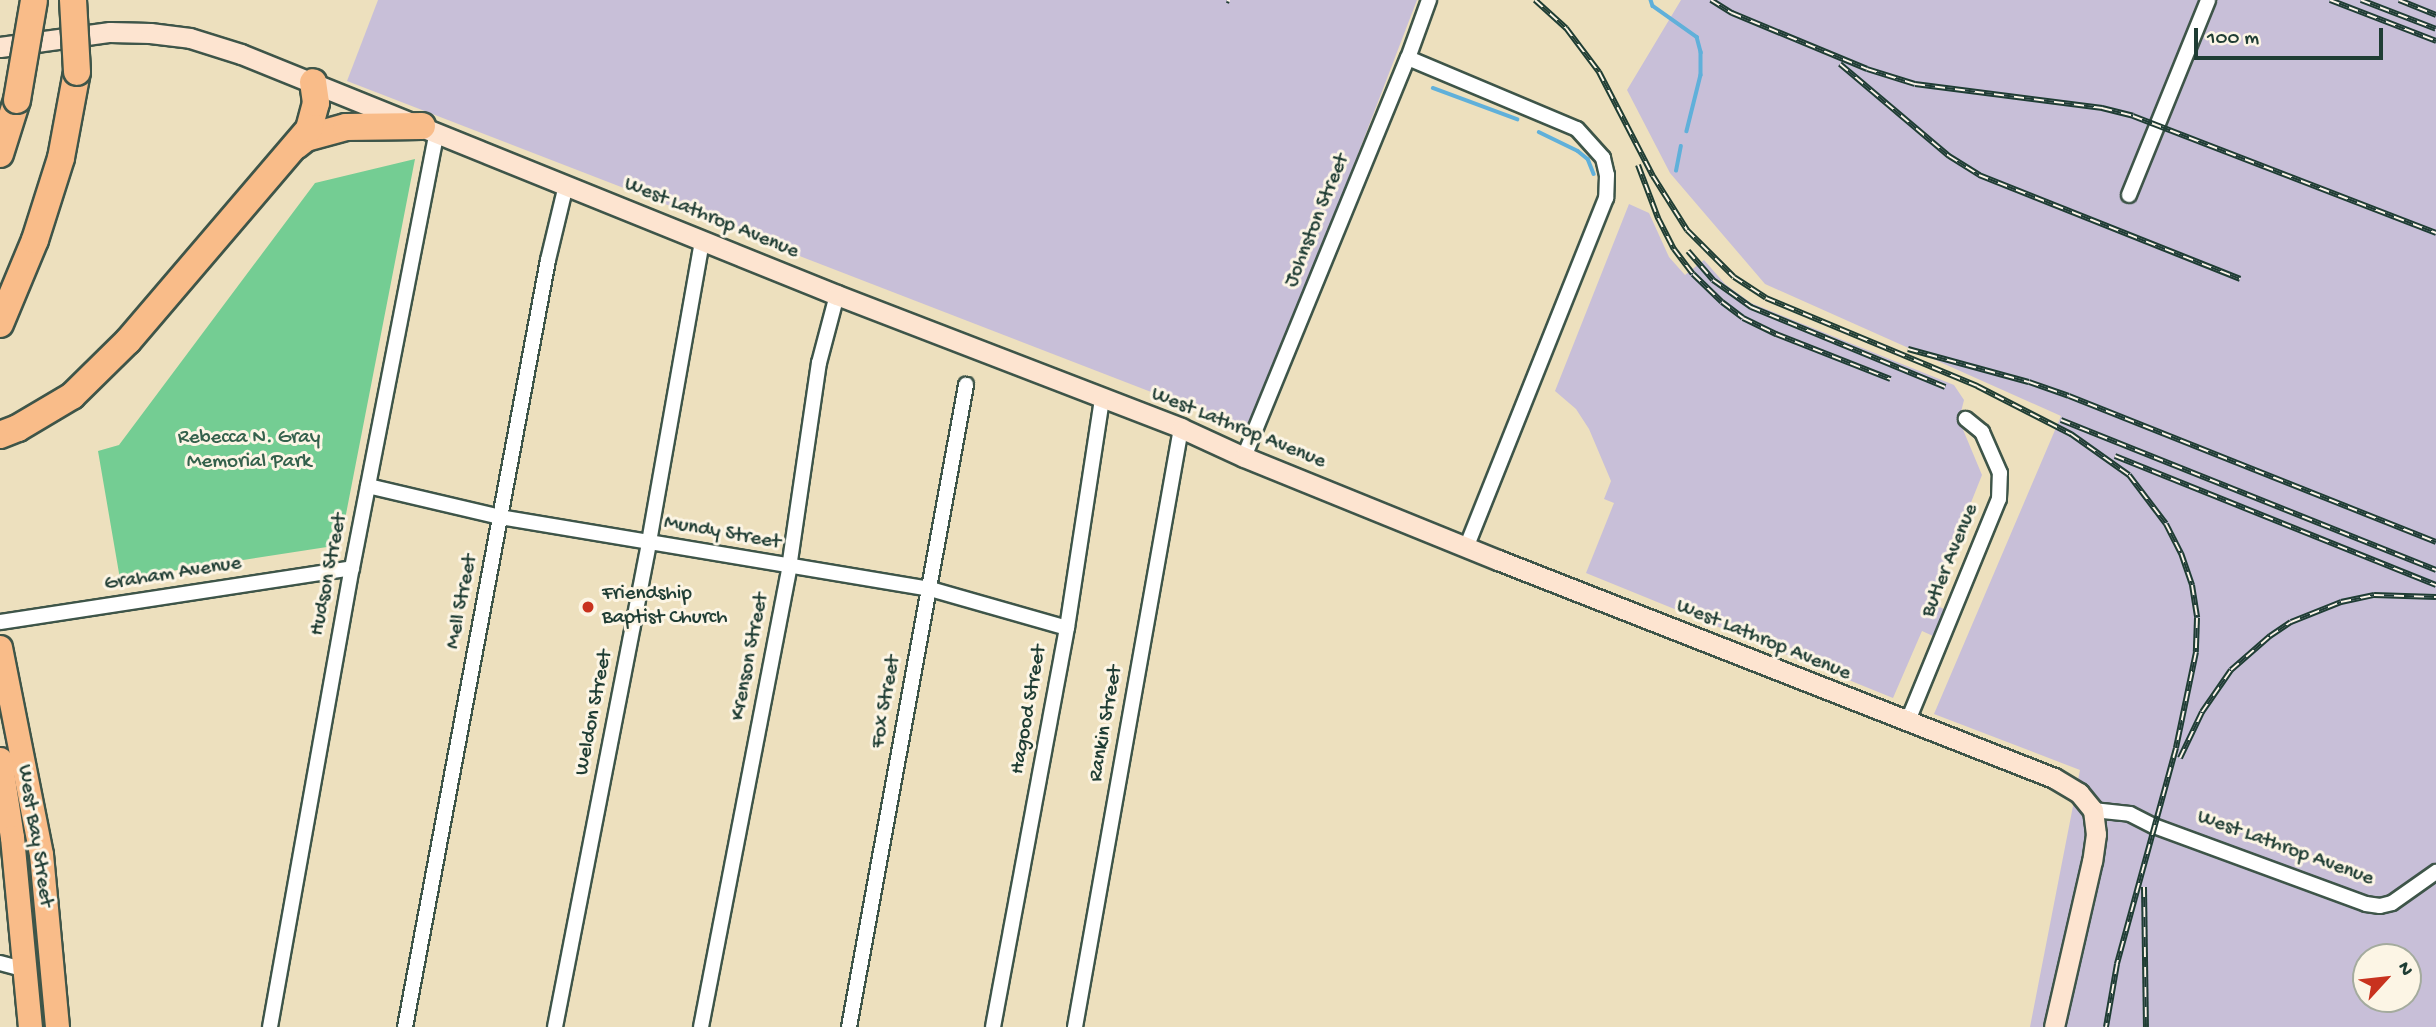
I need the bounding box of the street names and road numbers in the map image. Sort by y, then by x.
street label: Johnston Street [1280,151,1356,291]
street label: West Lathrop Avenue [620,172,802,266]
street label: West Lathrop Avenue [1147,382,1329,476]
street label: Butler Avenue [1917,501,1985,621]
street label: Mundy Street [662,511,782,557]
street label: Hudson Street [306,512,354,638]
street label: Graham Avenue [103,552,243,598]
street label: Mell Street [442,553,484,651]
street label: Krenson Street [726,591,776,723]
street label: West Lathrop Avenue [1672,594,1854,688]
street label: Hagood Street [1006,643,1054,777]
street label: Weldon Street [570,648,620,778]
street label: Fox Street [866,654,908,750]
street label: Rankin Street [1084,664,1130,784]
street label: West Bay Street [10,763,58,909]
street label: West Lathrop Avenue [2193,805,2377,893]

